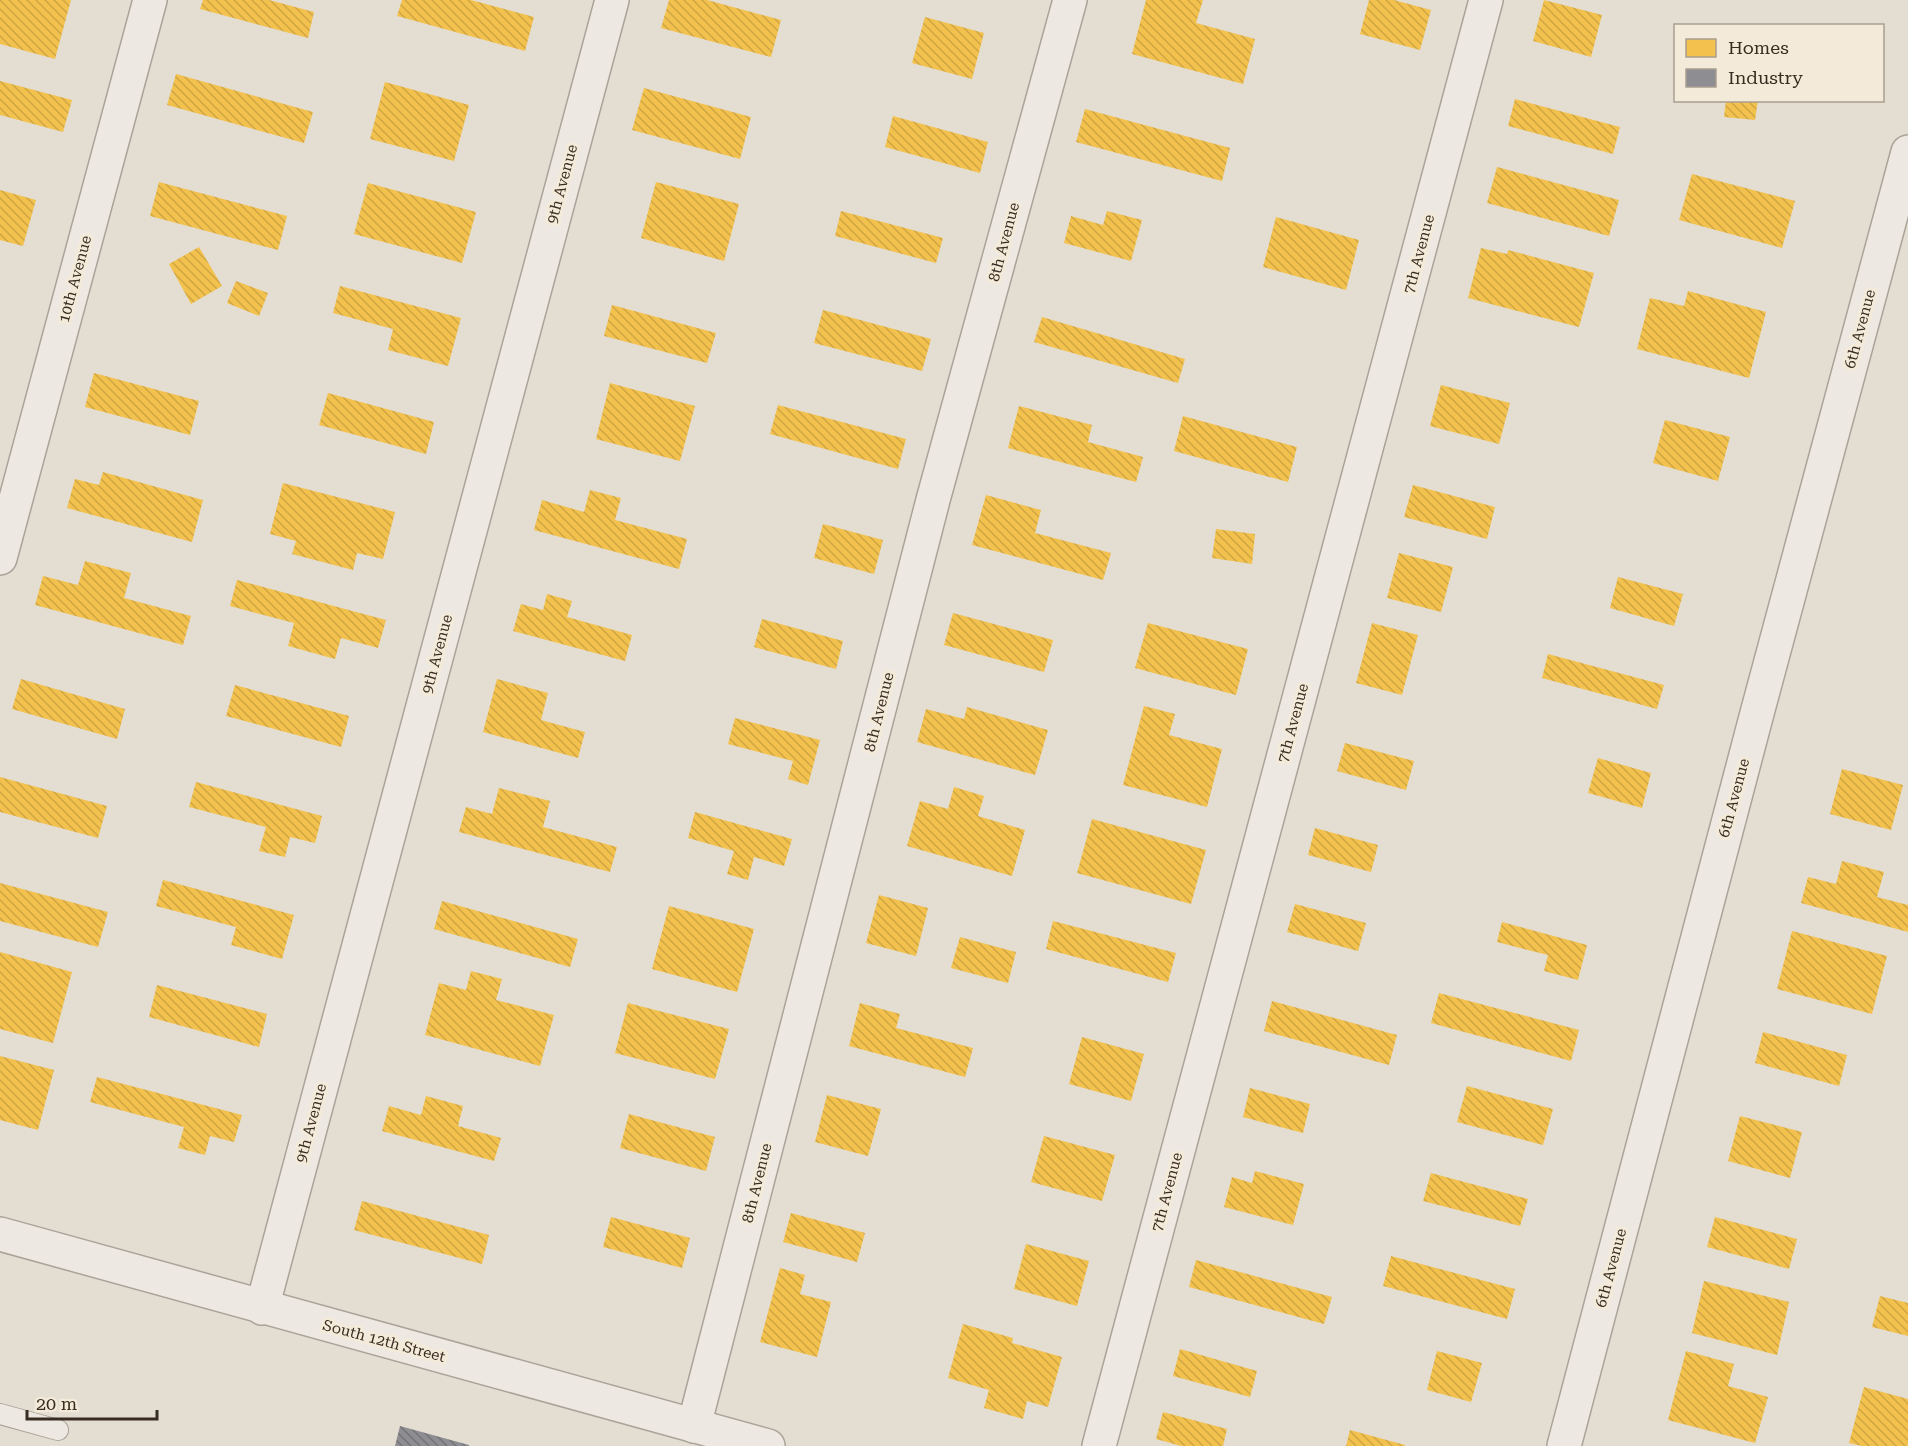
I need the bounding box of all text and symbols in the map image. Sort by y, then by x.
legend [1674,24,1884,102]
text: Homes [1728,37,1789,58]
text: Industry [1728,67,1803,88]
street label: 9th Avenue [543,142,581,226]
street label: 8th Avenue [985,200,1023,284]
street label: 7th Avenue [1400,212,1438,296]
street label: 10th Avenue [55,233,95,325]
street label: 6th Avenue [1841,287,1879,371]
street label: 9th Avenue [418,612,456,696]
street label: 8th Avenue [860,670,898,754]
street label: 7th Avenue [1274,681,1312,765]
street label: 6th Avenue [1715,756,1753,840]
street label: 9th Avenue [292,1081,330,1165]
street label: 8th Avenue [738,1141,776,1225]
street label: 7th Avenue [1148,1150,1186,1234]
street label: 6th Avenue [1592,1226,1630,1310]
street label: South 12th Street [321,1316,448,1366]
scale bar [27,1383,158,1421]
text: 20 m [36,1393,77,1414]

